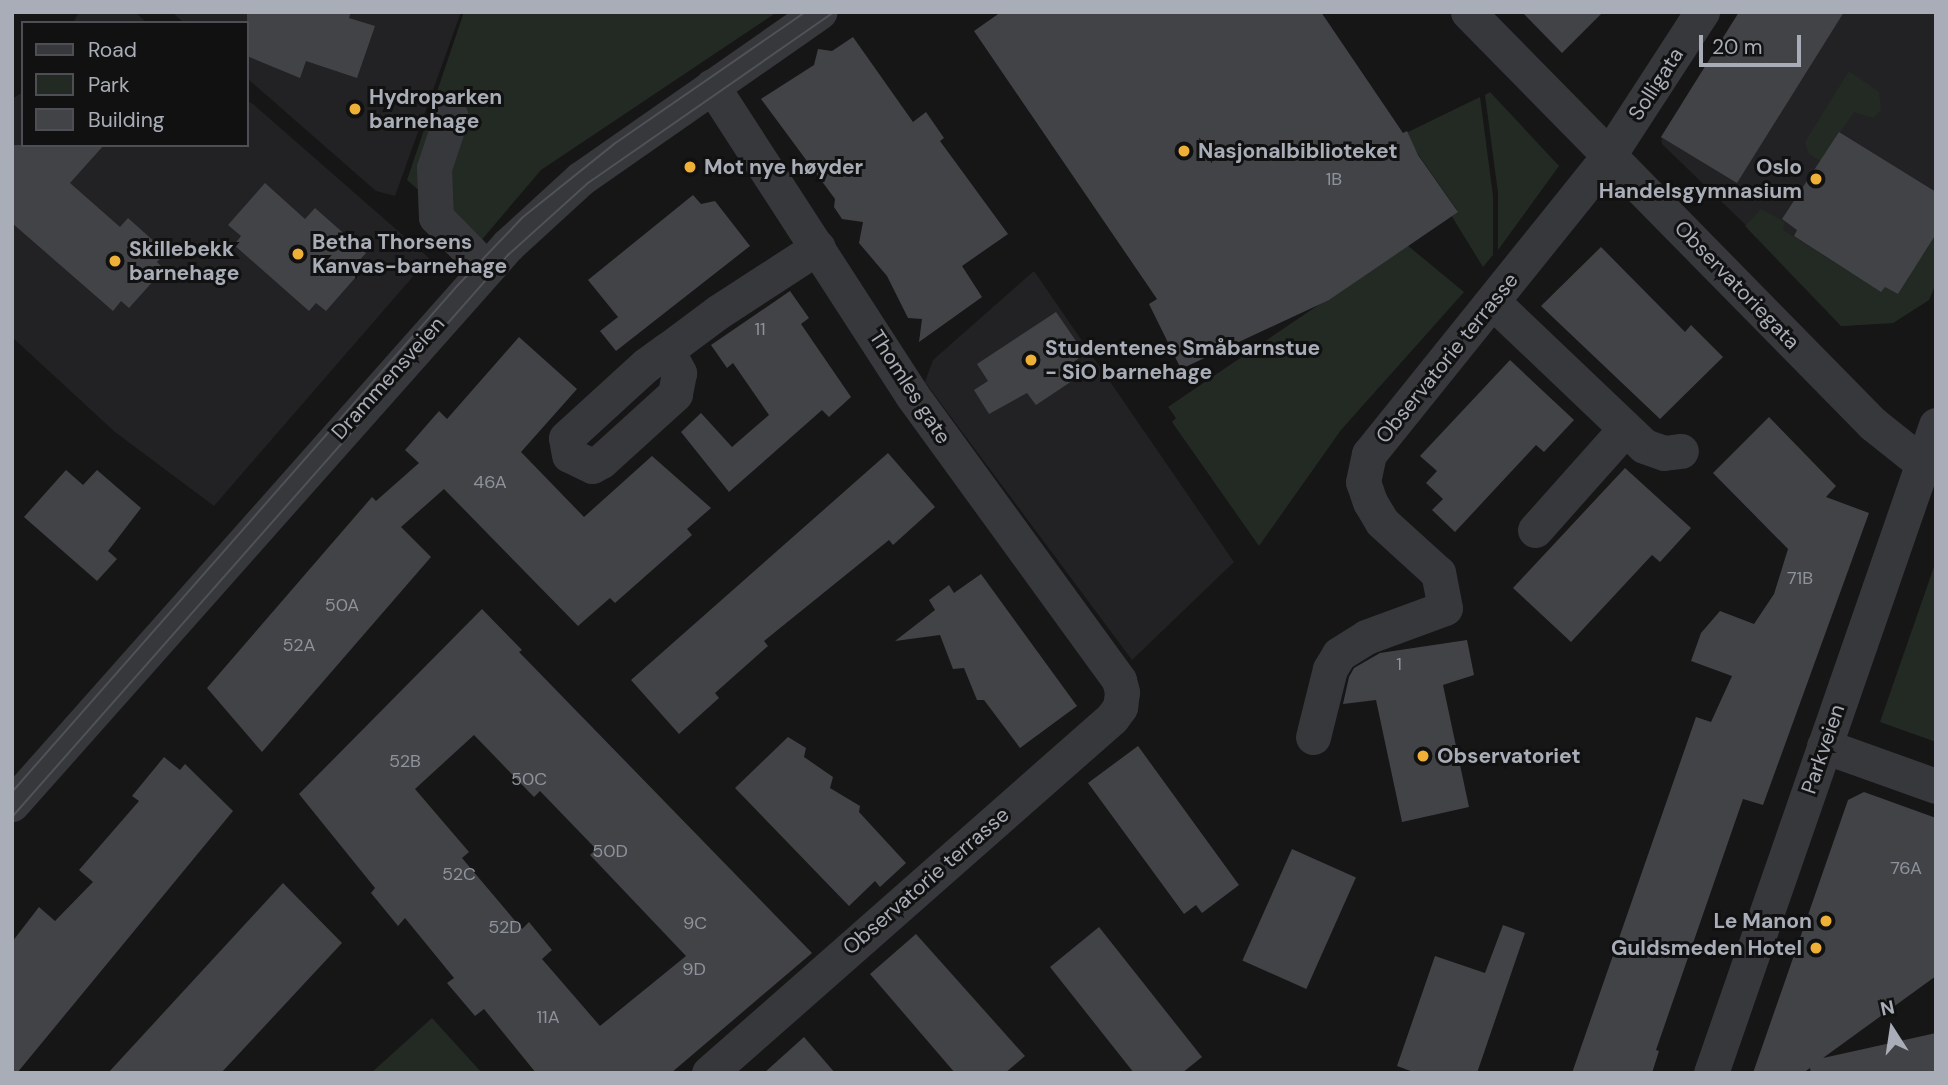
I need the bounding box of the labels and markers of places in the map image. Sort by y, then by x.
place label: Hydroparken barnehage [369,84,502,134]
marker: Hydroparken barnehage [347,101,363,117]
place label: Nasjonalbiblioteket [1198,138,1398,164]
marker: Nasjonalbiblioteket [1176,143,1192,159]
place label: Mot nye høyder [704,154,863,180]
place label: Oslo Handelsgymnasium [1599,154,1802,204]
marker: Mot nye høyder [682,159,698,175]
marker: Oslo Handelsgymnasium [1808,171,1824,187]
place label: Betha Thorsens Kanvas-barnehage [312,229,507,279]
place label: Skillebekk barnehage [129,236,239,286]
marker: Betha Thorsens Kanvas-barnehage [290,246,306,262]
marker: Skillebekk barnehage [107,253,123,269]
place label: Studentenes Småbarnstue - SiO barnehage [1045,335,1320,385]
marker: Studentenes Småbarnstue - SiO barnehage [1023,352,1039,368]
place label: Observatoriet [1437,743,1581,769]
marker: Observatoriet [1415,748,1431,764]
place label: Le Manon [1714,908,1812,934]
marker: Le Manon [1818,913,1834,929]
place label: Guldsmeden Hotel [1611,935,1802,961]
marker: Guldsmeden Hotel [1808,940,1824,956]

